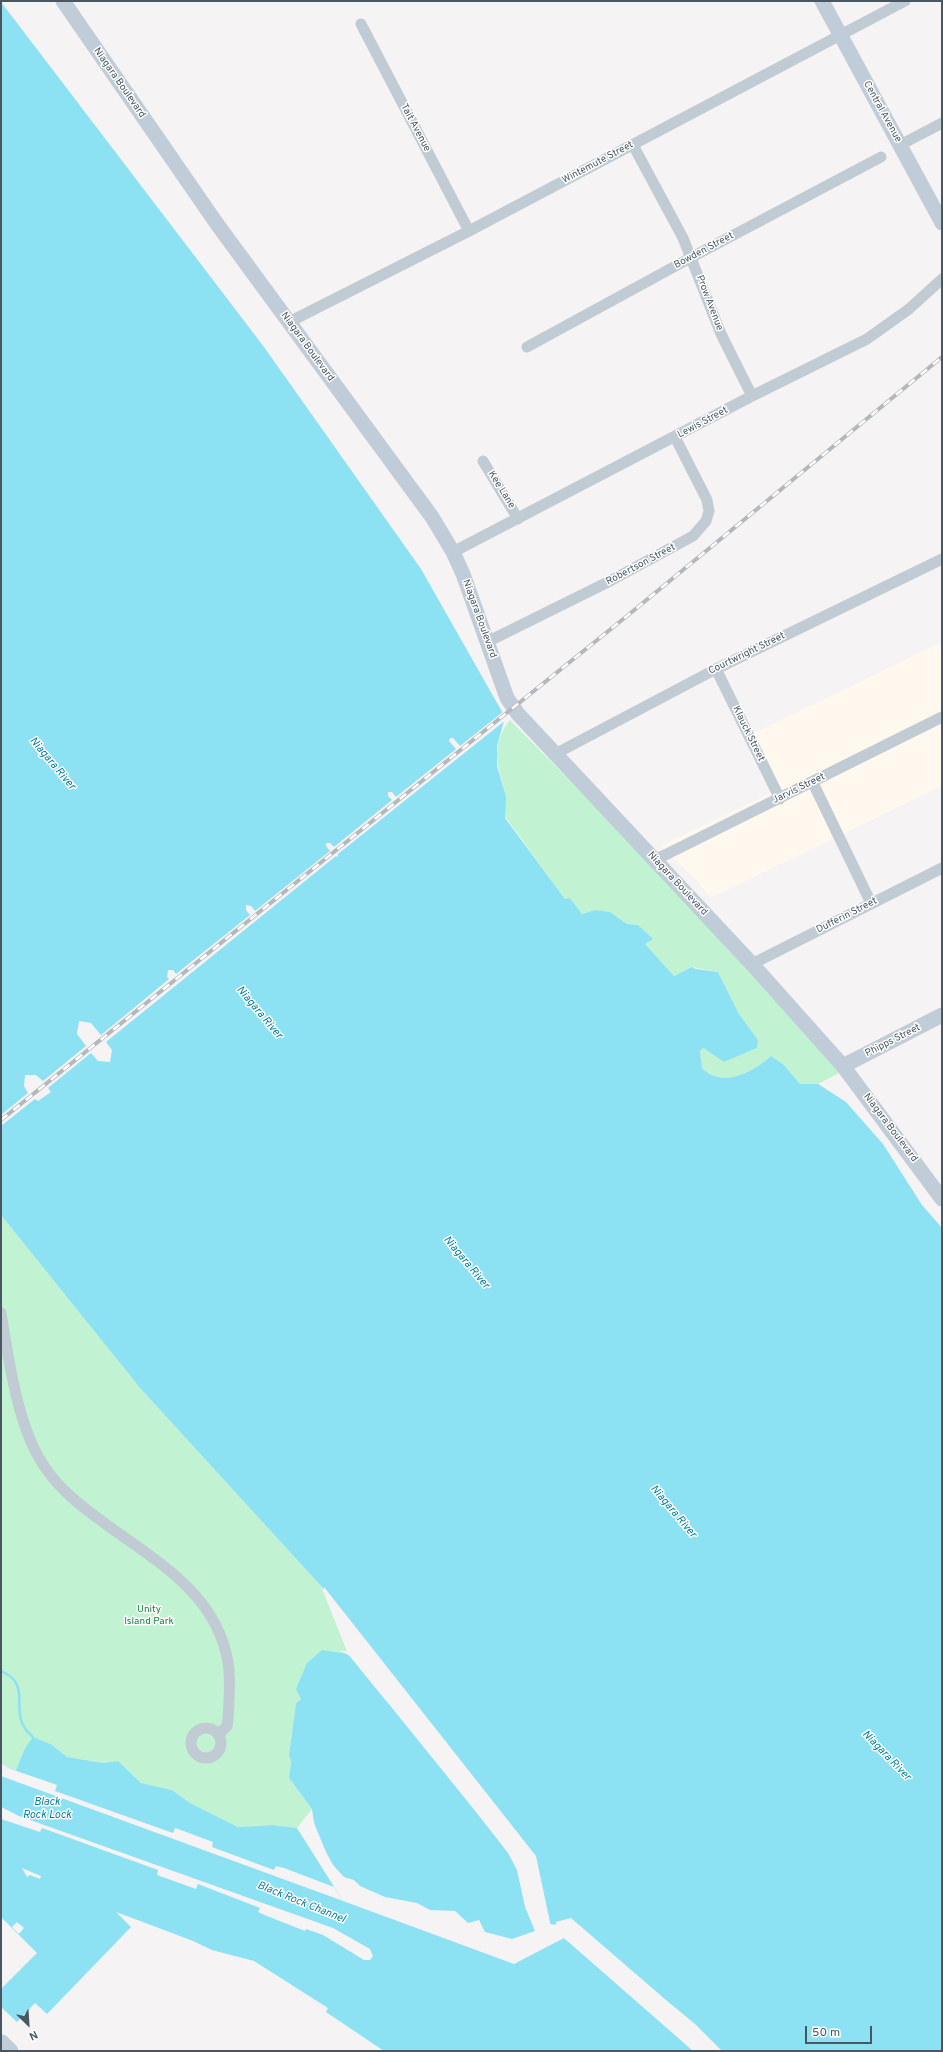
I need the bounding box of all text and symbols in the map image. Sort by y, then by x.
street label: Niagara Boulevard [90,46,148,120]
street label: Central Avenue [860,79,904,145]
street label: Tait Avenue [397,102,433,154]
street label: Wintemute Street [560,139,636,187]
street label: Bowden Street [672,230,736,272]
street label: Prow Avenue [693,274,725,332]
street label: Niagara Boulevard [278,310,336,384]
street label: Lewis Street [676,405,730,441]
street label: Kee Lane [485,469,517,511]
street label: Robertson Street [604,542,678,588]
street label: Niagara Boulevard [459,578,499,660]
street label: Courtwright Street [707,630,787,678]
street label: Klauck Street [729,704,767,764]
water label: Niagara River [26,735,78,793]
street label: Jarvis Street [771,771,827,807]
street label: Niagara Boulevard [644,850,710,918]
street label: Dufferin Street [815,896,879,936]
water label: Niagara River [233,984,285,1042]
street label: Phipps Street [863,1022,923,1060]
street label: Niagara Boulevard [860,1091,920,1165]
water label: Niagara River [440,1234,492,1292]
water label: Niagara River [647,1483,699,1541]
park label: Unity Island Park [124,1604,174,1628]
water label: Niagara River [859,1728,913,1784]
water label: Black Rock Lock [23,1796,71,1822]
water label: Black Rock Channel [255,1879,347,1927]
north arrow [8,2004,48,2044]
scale bar [807,2018,874,2044]
text: 50 m [812,2025,840,2041]
text: N [27,2027,40,2043]

